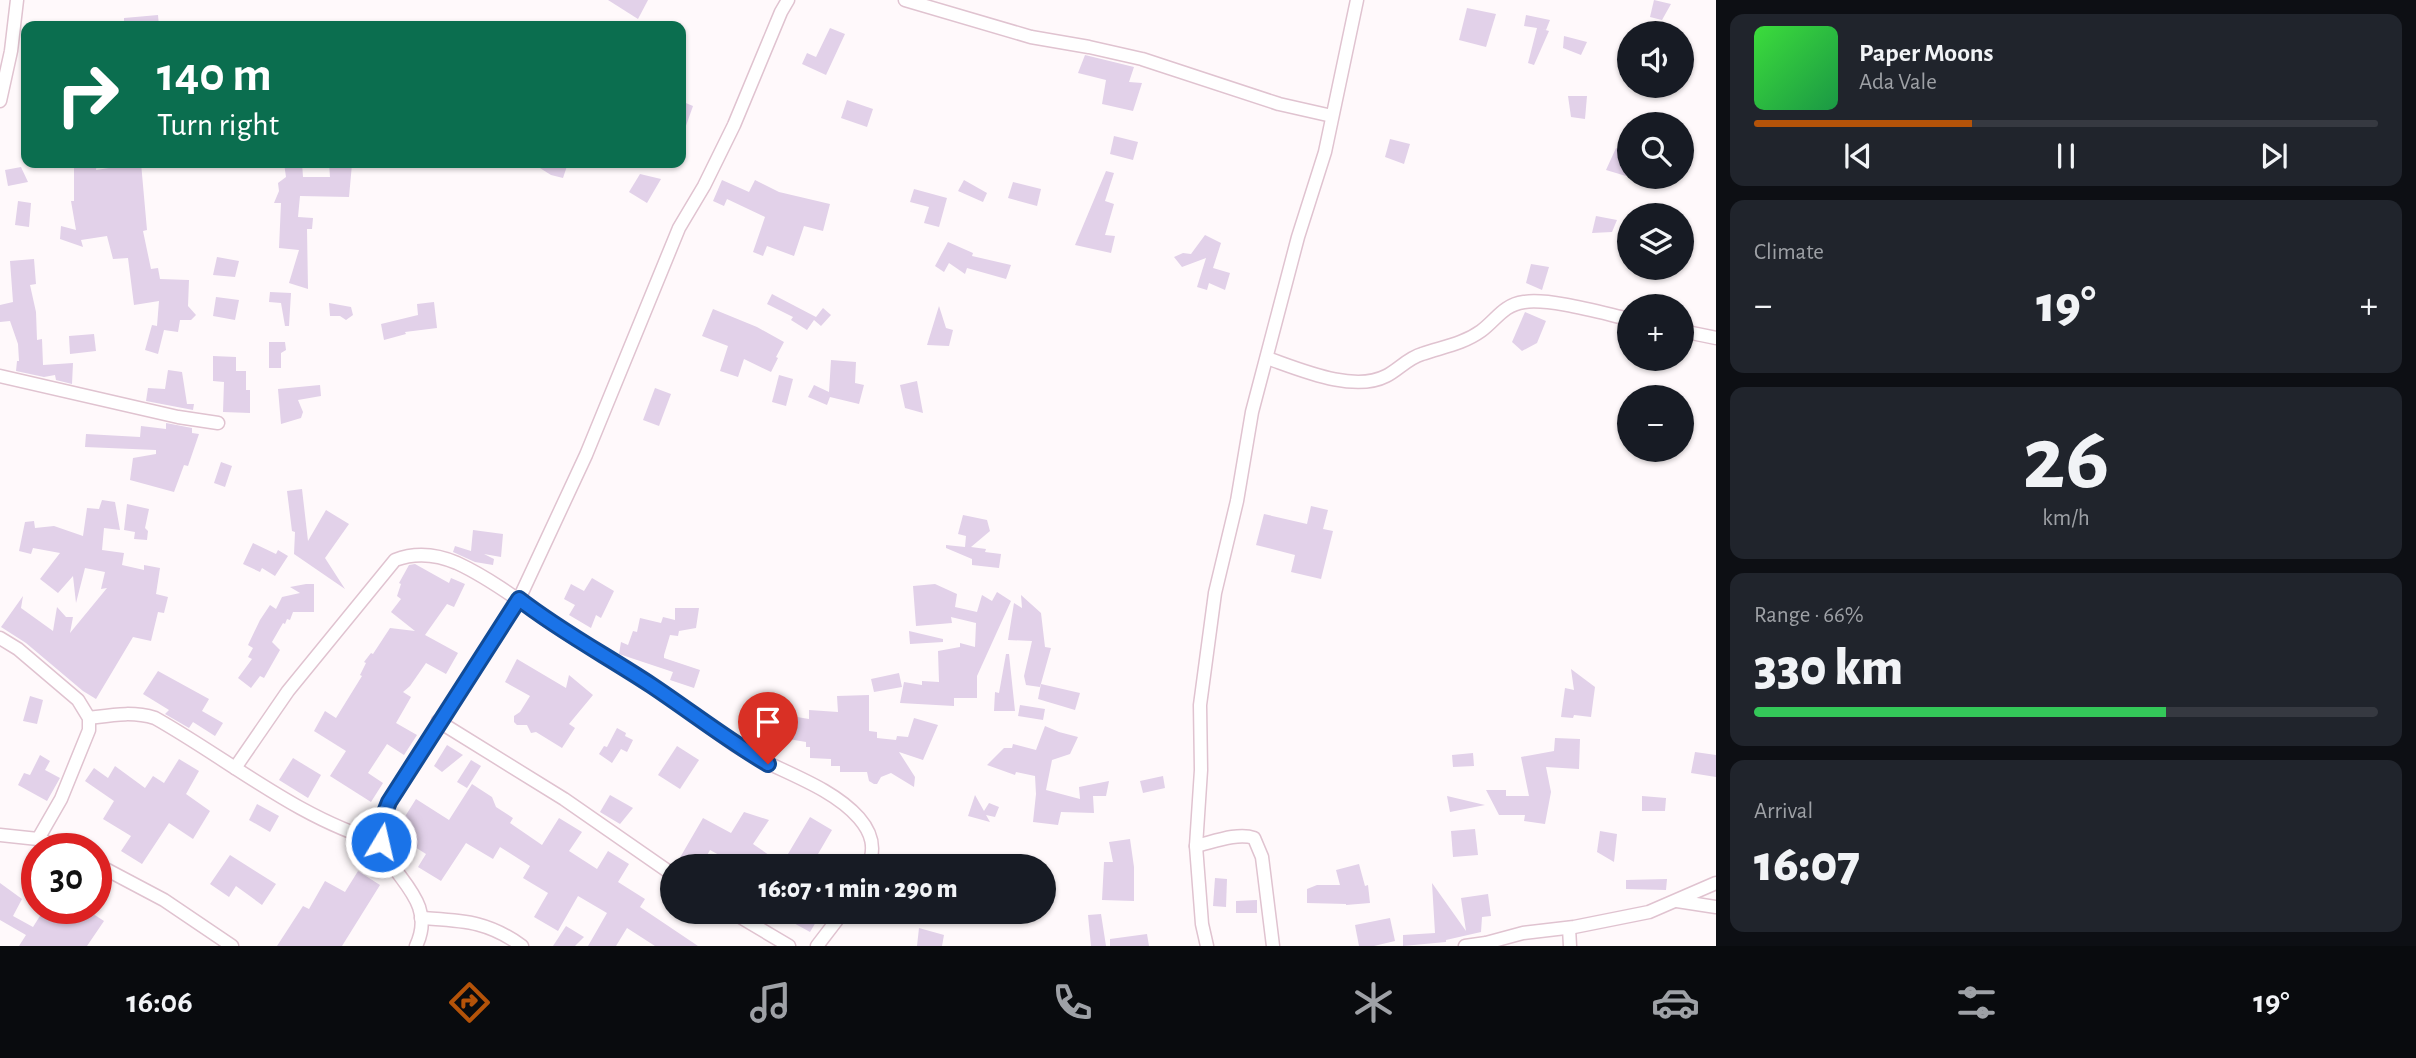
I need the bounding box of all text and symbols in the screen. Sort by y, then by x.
map controls [1617,21,1694,462]
button: sound [1617,21,1694,98]
text: Paper Moons [1859,40,1994,66]
icon: right [42,49,133,140]
text: 140 m [157,51,272,100]
text: Ada Vale [1859,71,1937,94]
text: Turn right [157,109,279,141]
button: search [1617,112,1694,189]
icon: previous [1839,137,1877,175]
icon: pause [2047,137,2085,175]
icon: next [2255,137,2293,175]
button: layers [1617,203,1694,280]
text: Climate [1754,241,1824,264]
text: 19° [2036,279,2096,331]
text: − [1754,287,1772,325]
text: + [2360,287,2378,325]
button: + [1617,294,1694,371]
button: − [1617,385,1694,462]
text: 26 [2023,414,2109,505]
text: km/h [2042,507,2090,530]
text: Range · 66% [1754,604,1864,627]
text: 330 km [1754,642,1903,694]
pin [738,692,798,764]
icon: arrive [749,703,787,741]
text: Arrival [1754,800,1813,823]
position arrow [344,805,418,879]
speed limit sign: 30 [21,833,112,924]
text: 16:07 [1754,838,1860,890]
text: 16:07 · 1 min · 290 m [759,876,957,902]
icon: directions [445,978,494,1027]
icon: music [746,978,795,1027]
icon: phone [1048,978,1097,1027]
icon: climate [1349,978,1398,1027]
icon: car [1651,978,1700,1027]
icon: filters [1952,978,2001,1027]
text: 16:06 [126,986,193,1018]
text: 19° [2253,986,2290,1018]

